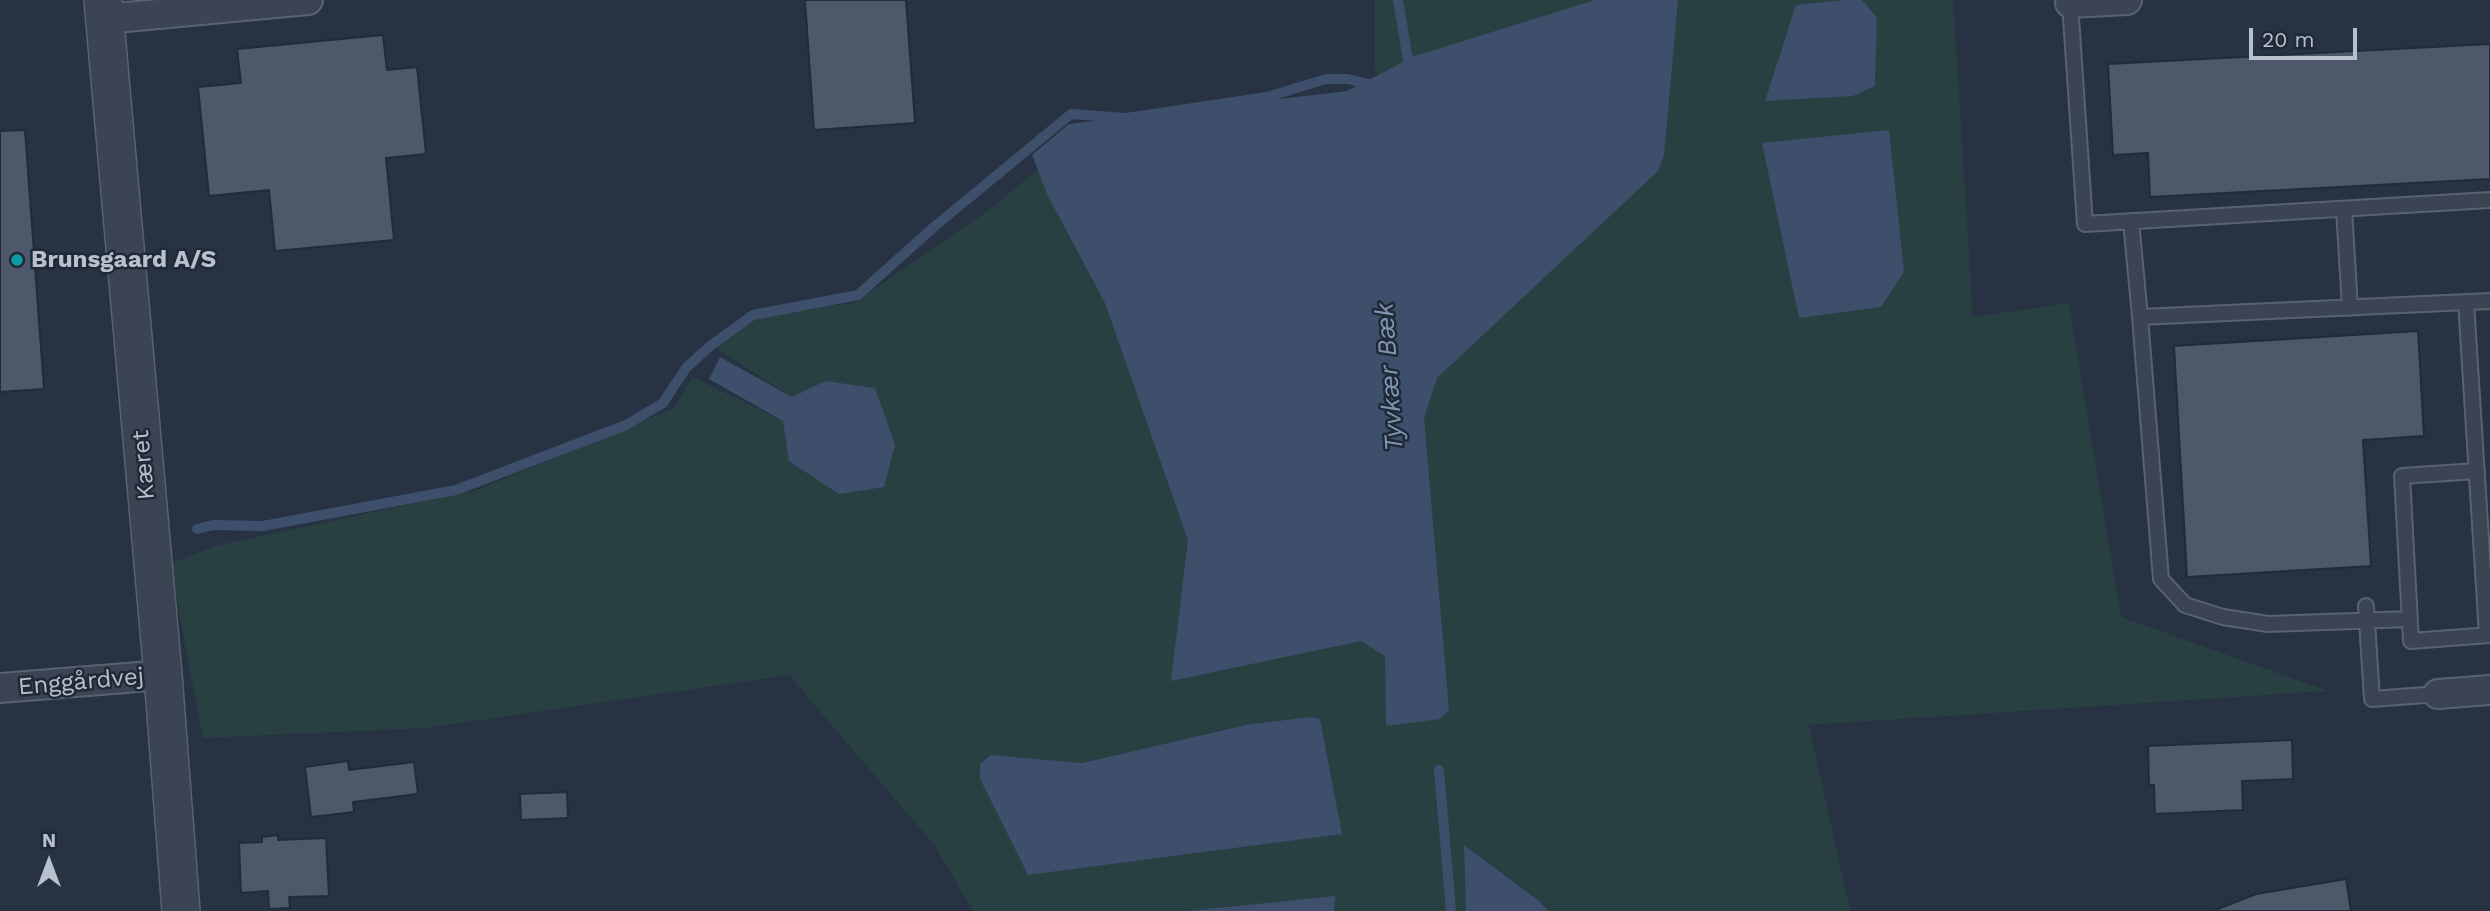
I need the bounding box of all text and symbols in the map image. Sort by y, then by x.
scale bar [2252,14,2360,58]
text: 20 m [2262,27,2314,52]
place label: Brunsgaard A/S [31,246,216,274]
marker: Brunsgaard A/S [9,252,25,268]
water label: Tyvkær Bæk [1369,302,1411,452]
street label: Kæret [127,429,161,501]
street label: Enggårdvej [17,662,145,702]
north arrow [14,827,84,897]
text: N [42,829,56,852]

